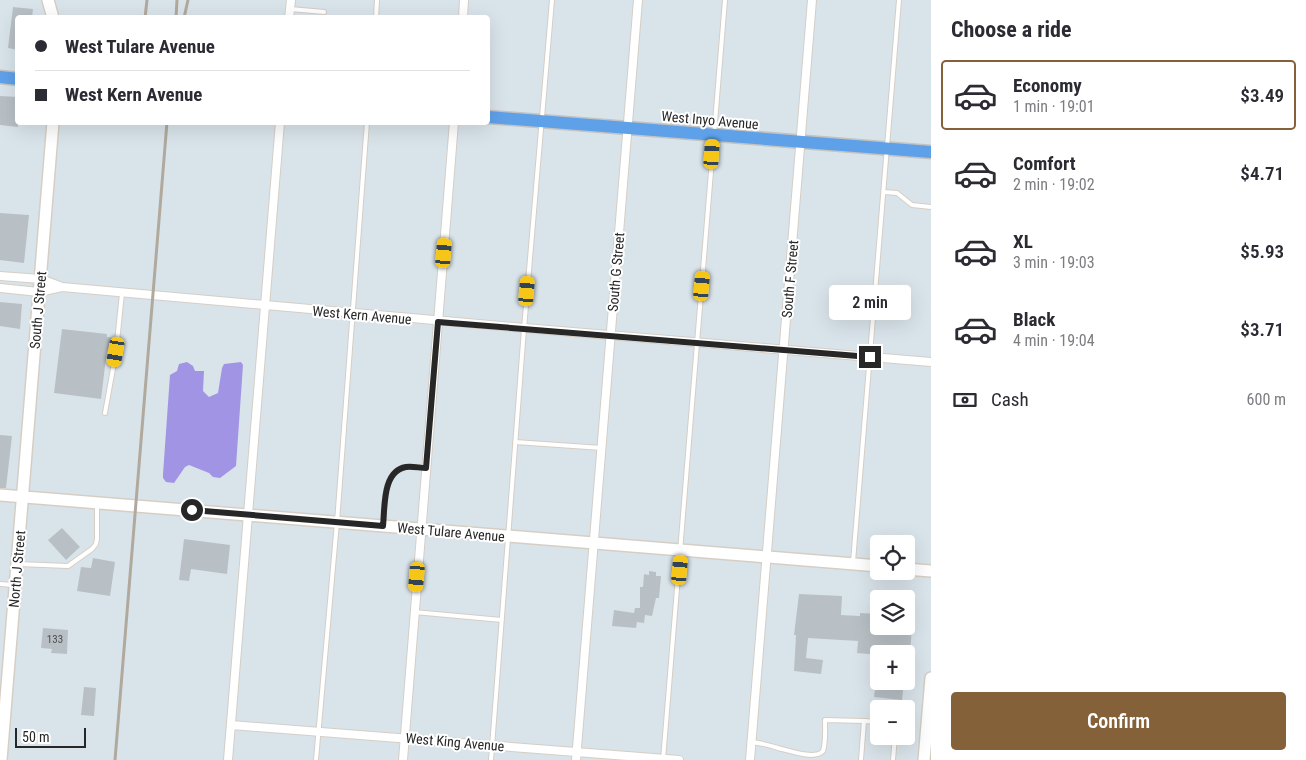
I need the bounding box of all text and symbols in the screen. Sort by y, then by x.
text: Choose a ride [951,17,1072,42]
text: West Tulare Avenue [65,35,215,58]
icon: car [953,73,998,118]
text: Economy [1013,74,1082,97]
text: West Kern Avenue [65,83,202,106]
text: $3.49 [1240,84,1284,107]
text: 1 min · 19:01 [1013,97,1095,116]
street label: West Inyo Avenue [661,108,760,132]
car [703,139,720,169]
icon: car [953,151,998,196]
text: Comfort [1013,152,1076,175]
text: $4.71 [1240,162,1284,185]
text: 2 min · 19:02 [1013,175,1095,194]
icon: car [953,229,998,274]
text: XL [1013,230,1033,253]
street label: South G Street [605,232,627,312]
car [435,237,452,269]
street label: South F Street [779,239,801,319]
text: $5.93 [1240,240,1284,263]
text: 3 min · 19:03 [1013,253,1095,272]
street label: South J Street [27,270,49,350]
car [693,270,710,302]
car [518,275,535,307]
callout: 2 min [829,284,911,320]
text: 2 min [852,293,888,312]
street label: West Kern Avenue [312,303,413,327]
icon: car [953,307,998,352]
text: Black [1013,308,1055,331]
text: $3.71 [1240,318,1284,341]
text: 4 min · 19:04 [1013,331,1095,350]
car [106,336,125,368]
route end [859,346,881,368]
icon: cash [951,386,979,414]
text: Cash [991,388,1029,411]
text: 600 m [1247,390,1286,409]
route start [181,499,203,521]
street label: West Tulare Avenue [396,519,506,545]
street label: North J Street [6,530,28,608]
map controls [870,535,915,745]
button: locate [870,535,915,580]
car [671,554,688,586]
car [408,561,425,593]
button: layers [870,590,915,635]
house number: 133 [47,633,63,646]
button: + [870,645,915,690]
button: Confirm [951,692,1286,750]
button: − [870,700,915,745]
scale bar [15,725,86,748]
text: 50 m [22,729,50,745]
street label: West King Avenue [405,730,505,754]

